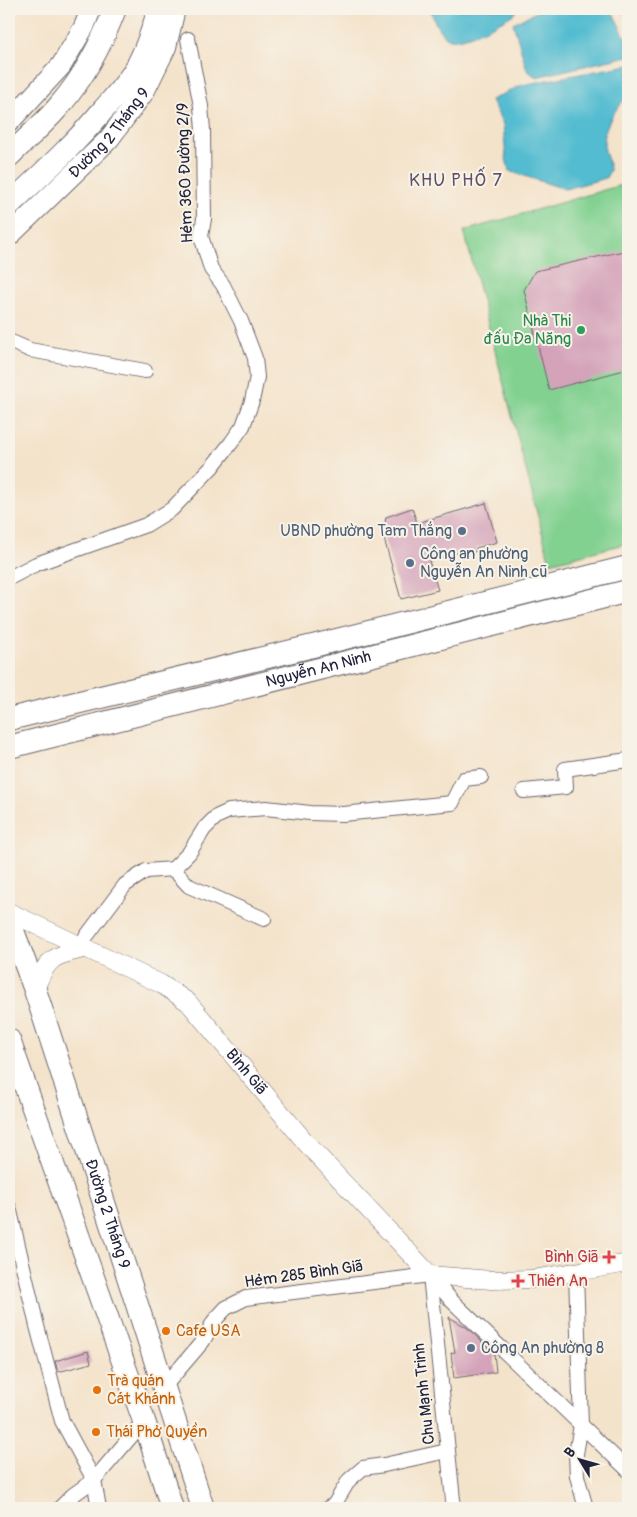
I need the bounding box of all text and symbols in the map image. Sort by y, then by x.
street label: Đường 2 Tháng 9 [65,84,154,183]
street label: Hẻm 360 Đường 2/9 [173,102,197,244]
district label: KHU PHỐ 7 [409,166,503,192]
place label: Nhà Thi đấu Đa Năng [484,311,571,349]
marker: Nhà Thi đấu Đa Năng [575,324,587,336]
place label: UBND phường Tam Thắng [280,521,452,541]
marker: UBND phường Tam Thắng [456,525,468,537]
place label: Công an phường Nguyễn An Ninh cũ [420,544,548,582]
marker: Công an phường Nguyễn An Ninh cũ [404,557,416,569]
street label: Nguyễn An Ninh [264,646,373,692]
street label: Bình Giã [222,1045,272,1099]
street label: Đường 2 Tháng 9 [81,1157,135,1271]
place label: Bình Giã [545,1247,599,1267]
marker: Bình Giã [603,1251,615,1263]
street label: Hẻm 285 Bình Giã [243,1256,365,1292]
place label: Thiên An [528,1271,588,1291]
marker: Thiên An [512,1275,524,1287]
place label: Cafe USA [176,1321,241,1341]
marker: Cafe USA [160,1325,172,1337]
place label: Công An phường 8 [481,1338,604,1358]
street label: Chu Mạnh Trinh [409,1342,439,1446]
marker: Công An phường 8 [465,1342,477,1354]
place label: Trà quán Cát Khánh [107,1371,175,1409]
marker: Trà quán Cát Khánh [91,1384,103,1396]
place label: Thái Phở Quyền [106,1422,207,1442]
marker: Thái Phở Quyền [90,1426,102,1438]
north arrow [554,1434,604,1484]
text: B [561,1444,579,1461]

